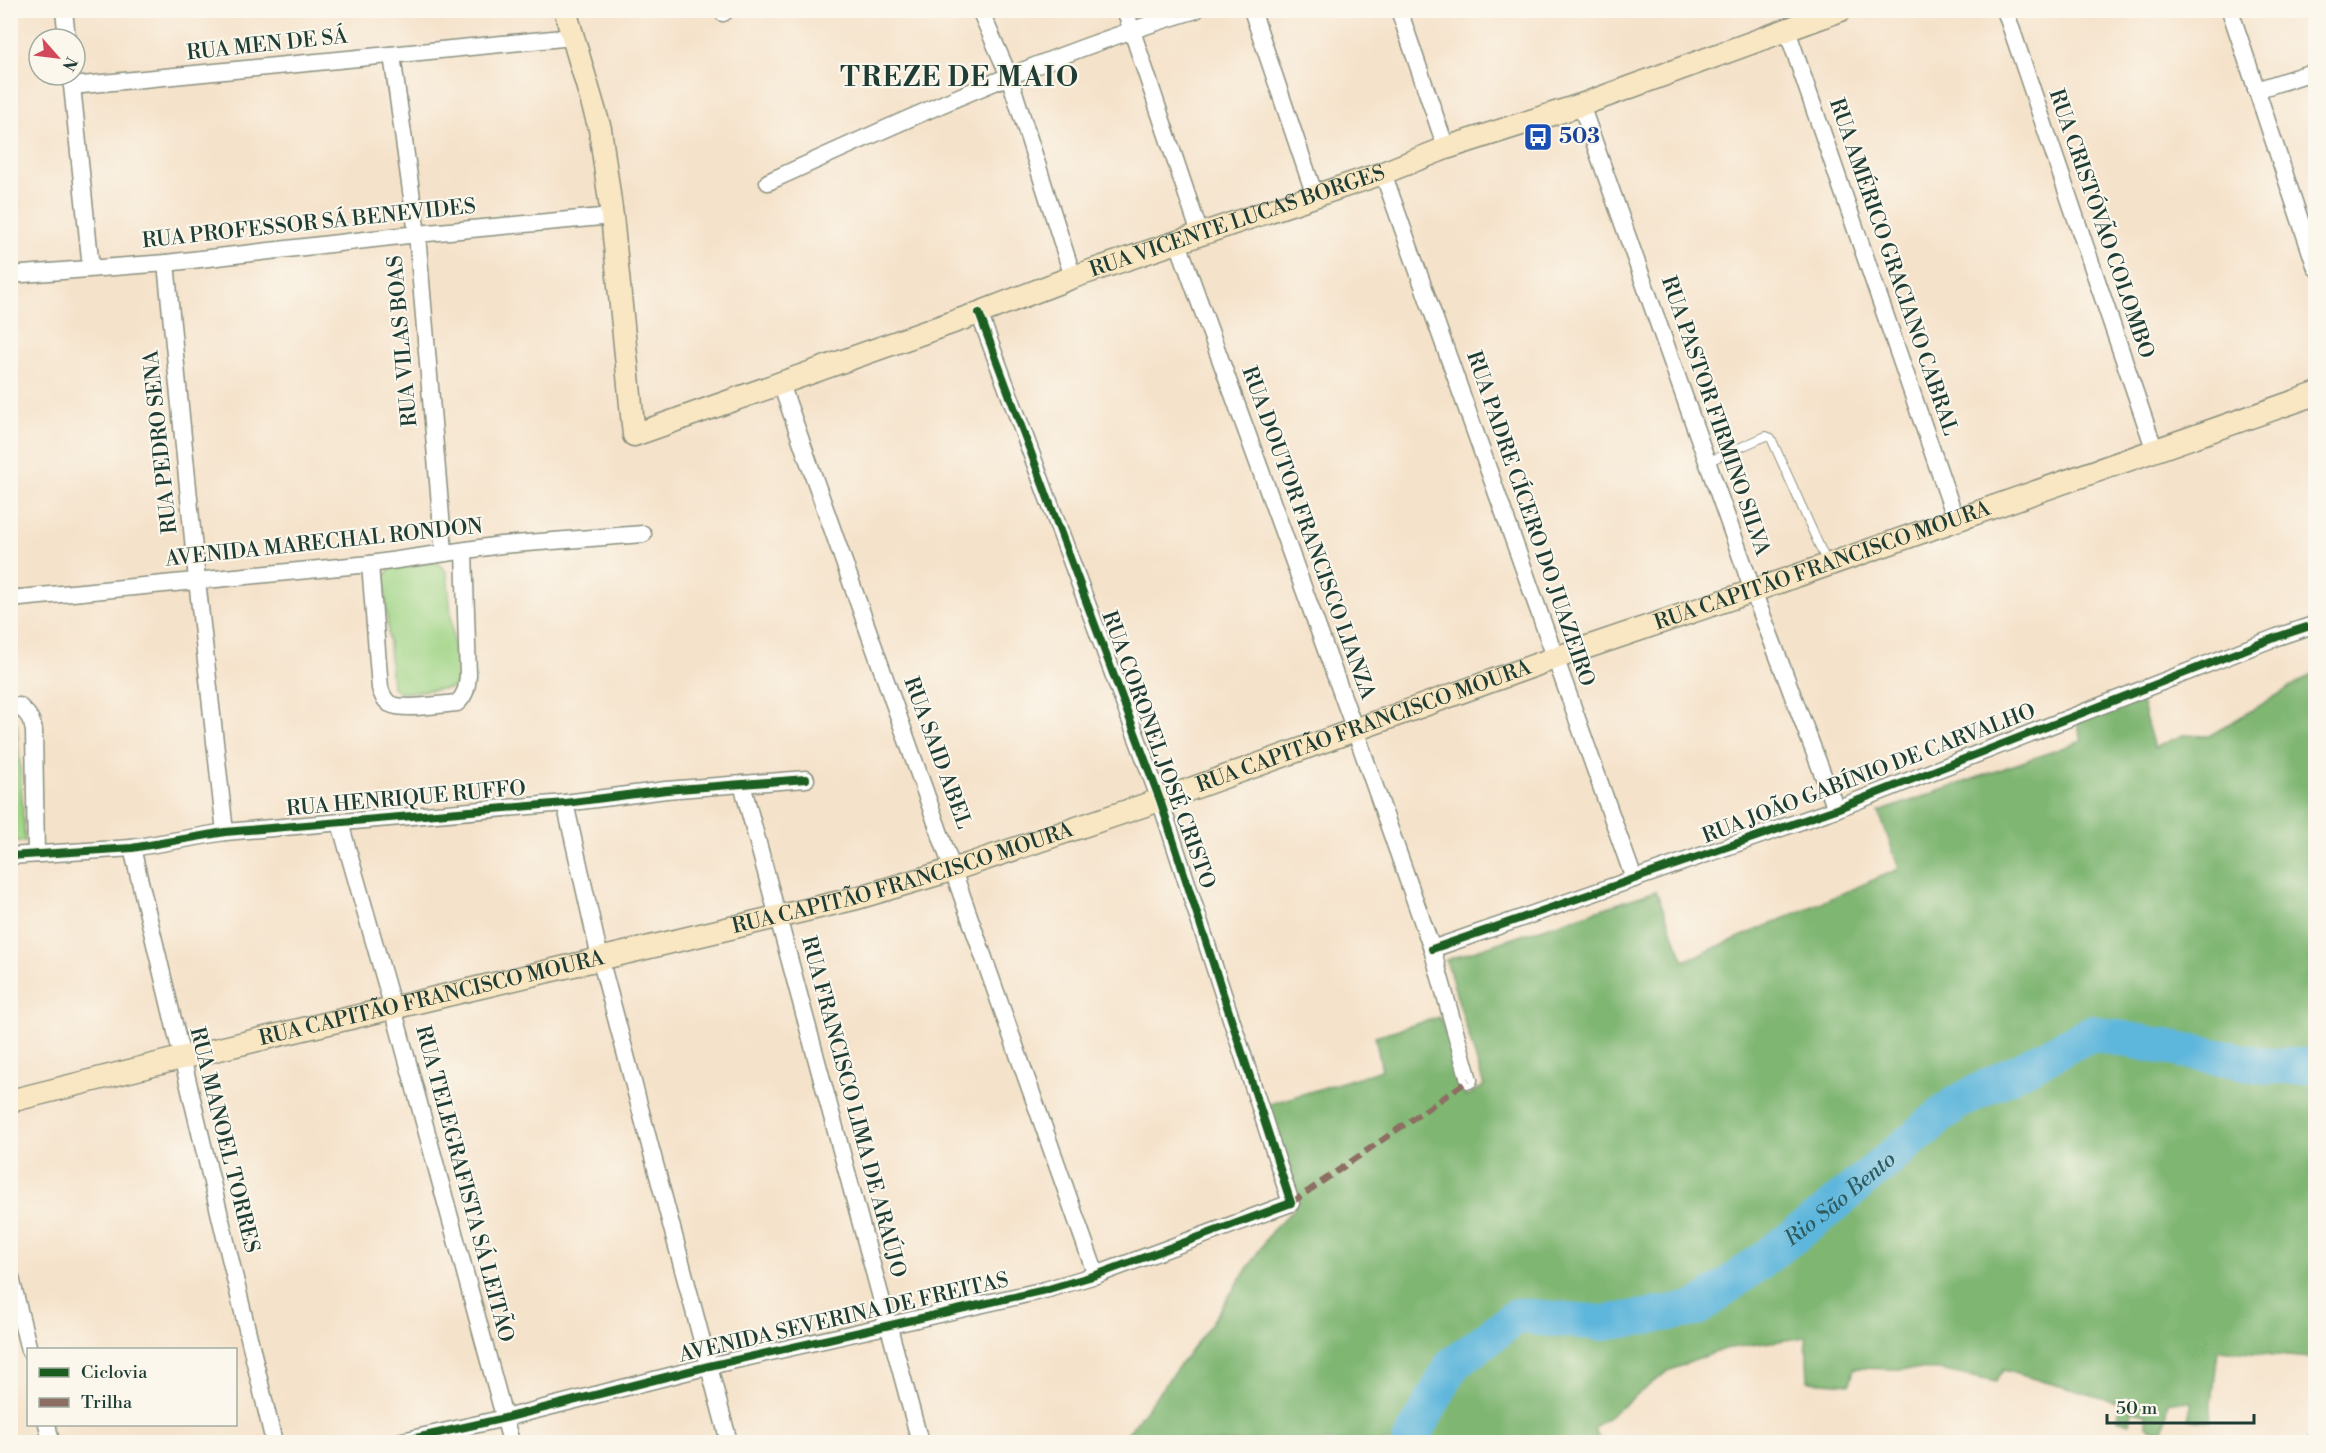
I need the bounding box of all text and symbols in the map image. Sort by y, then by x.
street label: RUA MEN DE SÁ [185,22,349,66]
north arrow [27,27,87,87]
text: N [57,53,81,74]
district label: TREZE DE MAIO [840,61,1080,95]
street label: RUA CRISTÓVÃO COLOMBO [2043,85,2162,362]
street label: RUA AMÉRICO GRACIANO CABRAL [1823,94,1965,439]
bus stop icon: 503 [1522,121,1554,153]
place label: 503 [1559,124,1600,150]
street label: RUA VICENTE LUCAS BORGES [1086,160,1389,284]
street label: RUA PROFESSOR SÁ BENEVIDES [141,192,477,254]
street label: RUA VILAS BOAS [383,254,423,428]
street label: RUA PASTOR FIRMINO SILVA [1655,273,1775,560]
street label: RUA PADRE CÍCERO DO JUAZEIRO [1460,347,1602,690]
street label: RUA PEDRO SENA [138,348,184,535]
street label: RUA DOUTOR FRANCISCO LIANZA [1236,363,1381,704]
street label: RUA CAPITÃO FRANCISCO MOURA [1651,496,1995,636]
street label: AVENIDA MARECHAL RONDON [163,513,484,573]
street label: RUA CORONEL JOSÉ CRISTO [1096,607,1222,893]
street label: RUA CAPITÃO FRANCISCO MOURA [1193,654,1535,799]
street label: RUA SAID ABEL [897,673,977,833]
street label: RUA JOÃO GABÍNIO DE CARVALHO [1698,696,2039,850]
street label: RUA HENRIQUE RUFFO [285,776,527,822]
street label: RUA CAPITÃO FRANCISCO MOURA [729,817,1077,940]
street label: RUA FRANCISCO LIMA DE ARAÚJO [795,933,914,1281]
street label: RUA CAPITÃO FRANCISCO MOURA [256,945,608,1052]
street label: RUA TELEGRAFISTA SÁ LEITÃO [409,1022,521,1345]
street label: RUA MANOEL TORRES [183,1024,265,1256]
water label: Rio São Bento [1778,1146,1901,1252]
street label: AVENIDA SEVERINA DE FREITAS [676,1267,1011,1369]
legend [27,1348,237,1426]
text: Ciclovia [81,1361,148,1384]
scale bar [2107,1387,2254,1425]
text: Trilha [81,1391,133,1414]
text: 50 m [2116,1397,2158,1420]

